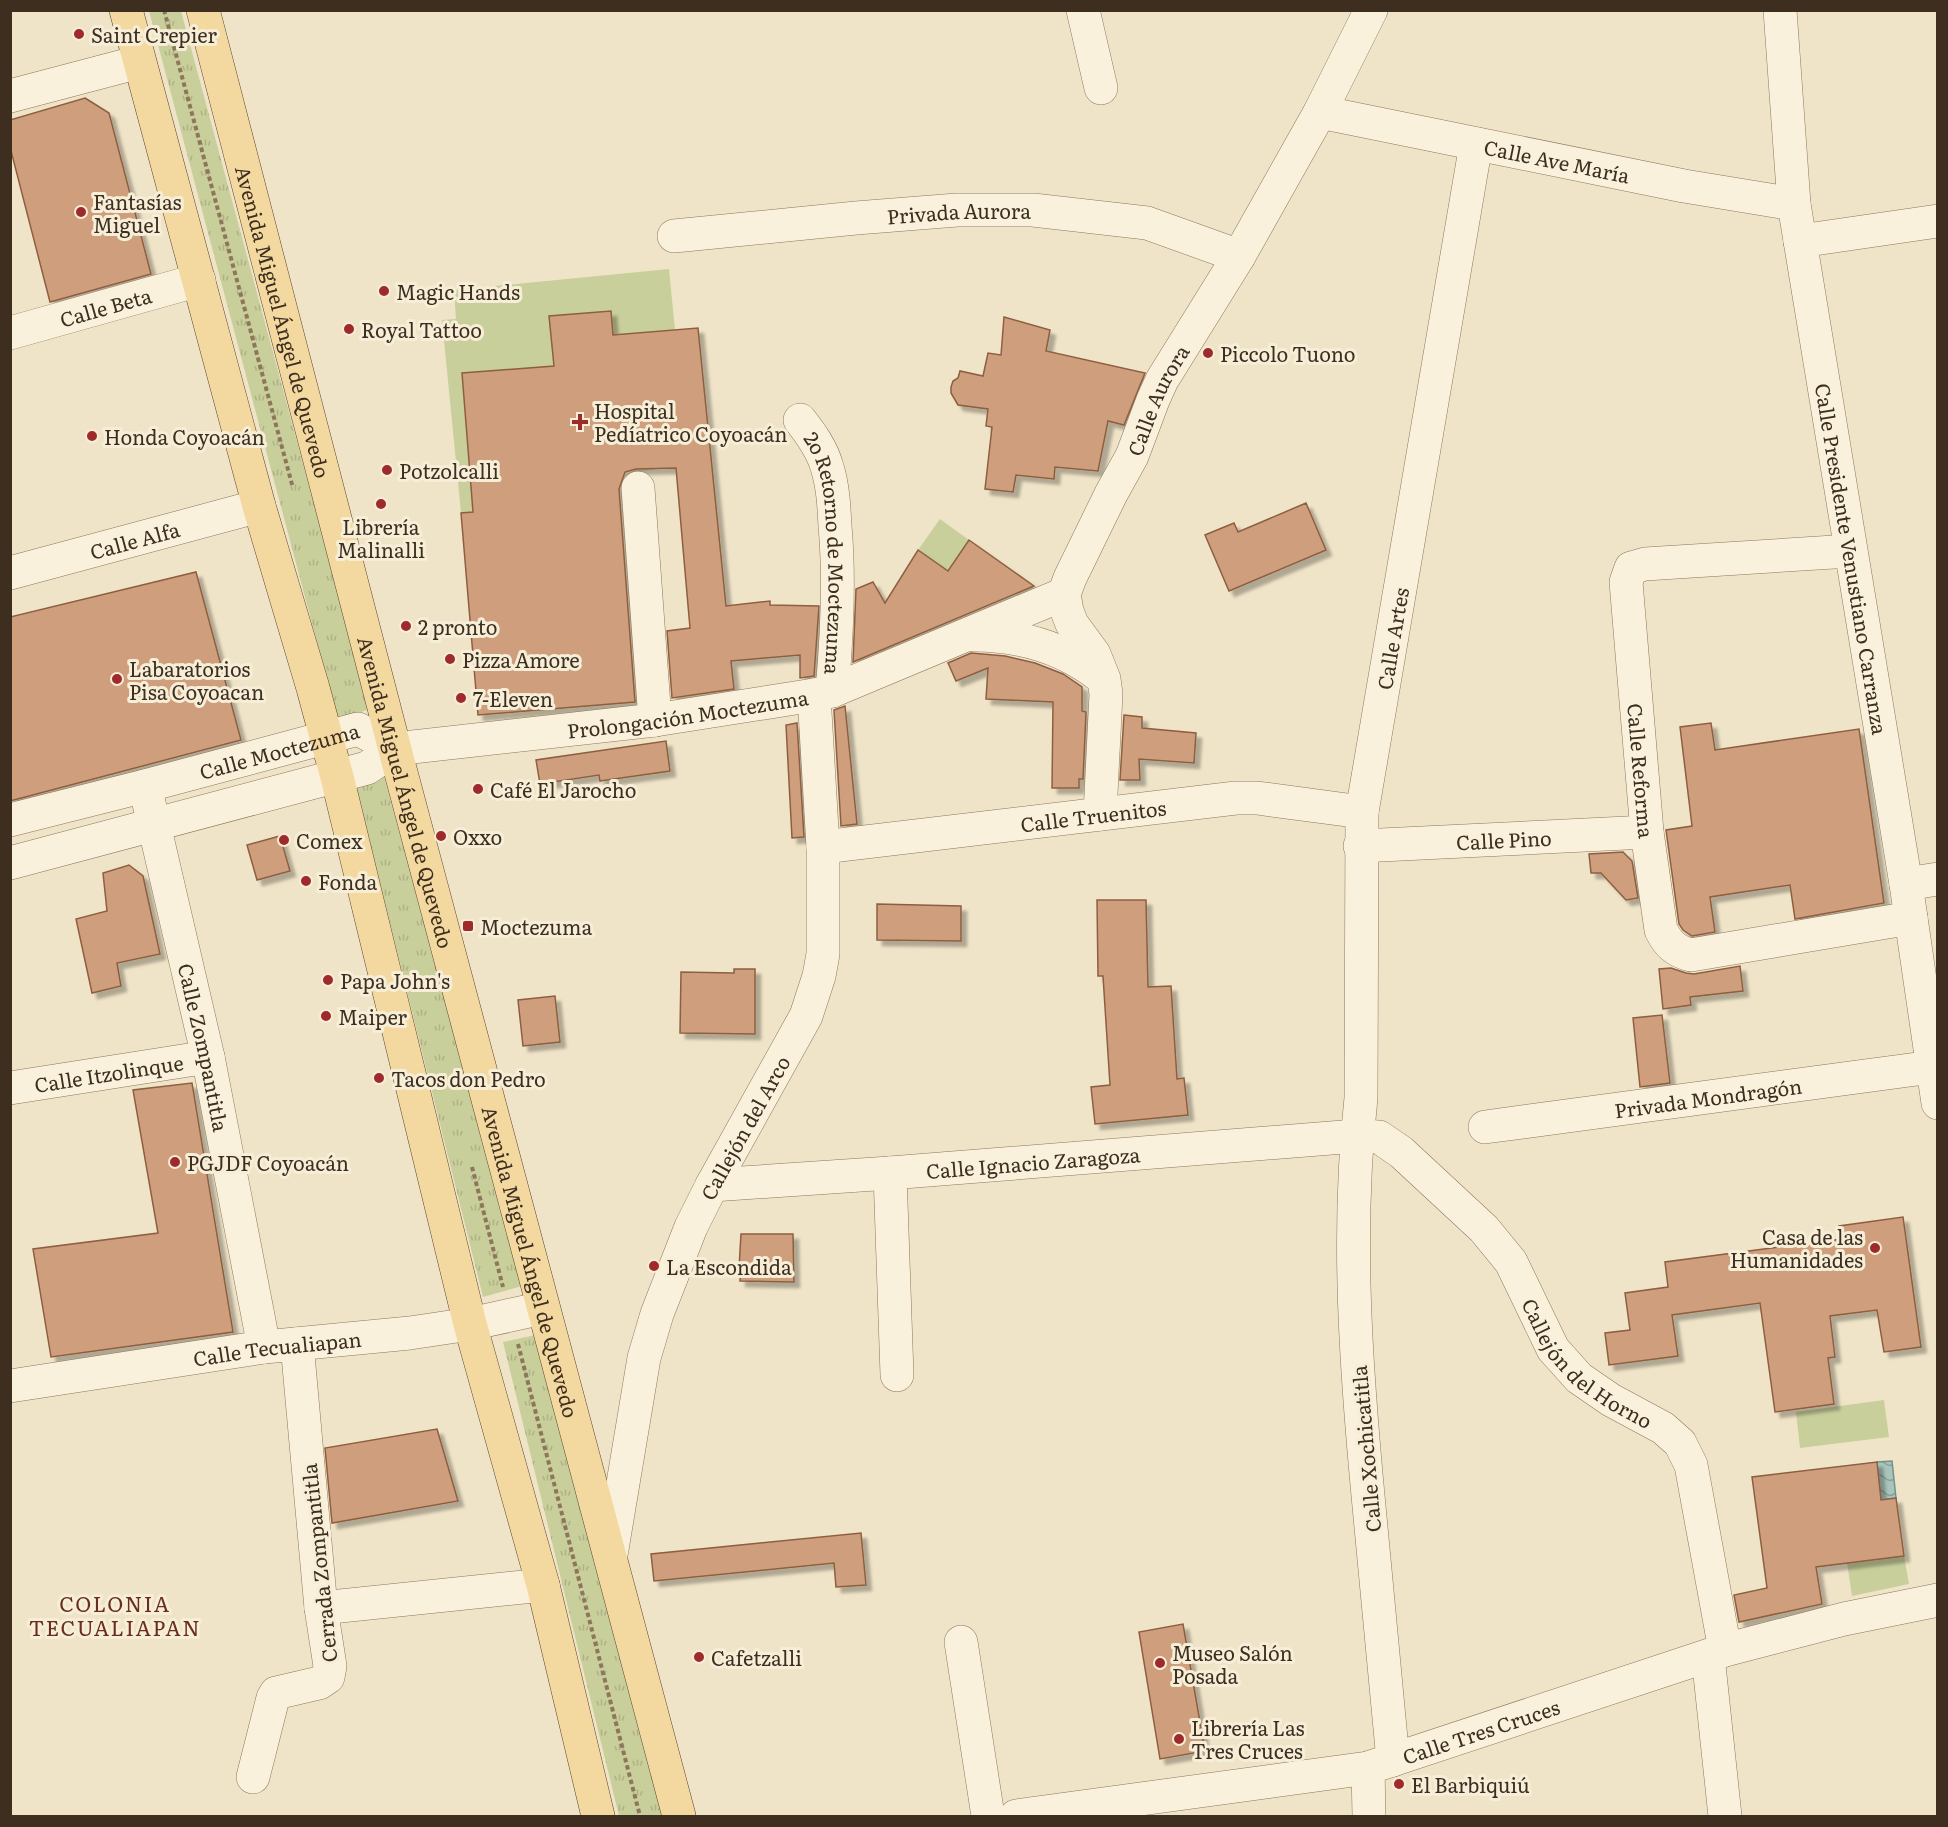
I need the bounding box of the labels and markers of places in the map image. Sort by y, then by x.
place label: Saint Crepier [91,19,218,49]
marker: Saint Crepier [72,27,86,41]
place label: Fantasías Miguel [93,186,182,239]
marker: Fantasías Miguel [74,205,88,219]
place label: Magic Hands [396,276,520,306]
marker: Magic Hands [377,284,391,298]
place label: Royal Tattoo [361,314,482,344]
marker: Royal Tattoo [342,322,356,336]
place label: Piccolo Tuono [1220,338,1356,368]
marker: Piccolo Tuono [1201,346,1215,360]
place label: Hospital Pedíatrico Coyoacán [594,395,787,448]
marker: Hospital Pedíatrico Coyoacán [571,413,589,431]
place label: Honda Coyoacán [104,421,265,451]
marker: Honda Coyoacán [85,429,99,443]
place label: Potzolcalli [399,455,499,485]
marker: Potzolcalli [380,463,394,477]
marker: Librería Malinalli [374,497,388,511]
place label: Librería Malinalli [337,511,425,564]
place label: 2 pronto [418,611,497,641]
marker: 2 pronto [399,619,413,633]
place label: Pizza Amore [462,644,580,674]
marker: Pizza Amore [443,652,457,666]
place label: Labaratorios Pisa Coyoacan [129,653,264,706]
marker: Labaratorios Pisa Coyoacan [110,672,124,686]
place label: 7-Eleven [473,683,553,713]
marker: 7-Eleven [454,691,468,705]
place label: Café El Jarocho [490,774,636,804]
marker: Café El Jarocho [471,782,485,796]
place label: Oxxo [453,821,502,851]
place label: Comex [296,825,363,855]
marker: Oxxo [434,829,448,843]
marker: Comex [277,833,291,847]
place label: Fonda [318,866,377,896]
marker: Fonda [299,874,313,888]
place label: Moctezuma [480,911,592,941]
marker: Moctezuma [461,919,475,933]
place label: Papa John's [340,965,450,995]
marker: Papa John's [321,973,335,987]
place label: Maiper [338,1001,408,1031]
marker: Maiper [319,1009,333,1023]
place label: Tacos don Pedro [391,1063,546,1093]
marker: Tacos don Pedro [372,1071,386,1085]
place label: PGJDF Coyoacán [187,1147,349,1177]
marker: PGJDF Coyoacán [168,1155,182,1169]
place label: Casa de las Humanidades [1730,1221,1863,1274]
marker: Casa de las Humanidades [1868,1241,1882,1255]
place label: La Escondida [666,1251,792,1281]
marker: La Escondida [647,1259,661,1273]
place label: Museo Salón Posada [1172,1637,1293,1690]
place label: Cafetzalli [711,1642,802,1672]
marker: Cafetzalli [692,1650,706,1664]
marker: Museo Salón Posada [1153,1656,1167,1670]
place label: Librería Las Tres Cruces [1191,1712,1305,1765]
marker: Librería Las Tres Cruces [1172,1732,1186,1746]
place label: El Barbiquiú [1411,1769,1530,1799]
marker: El Barbiquiú [1392,1777,1406,1791]

